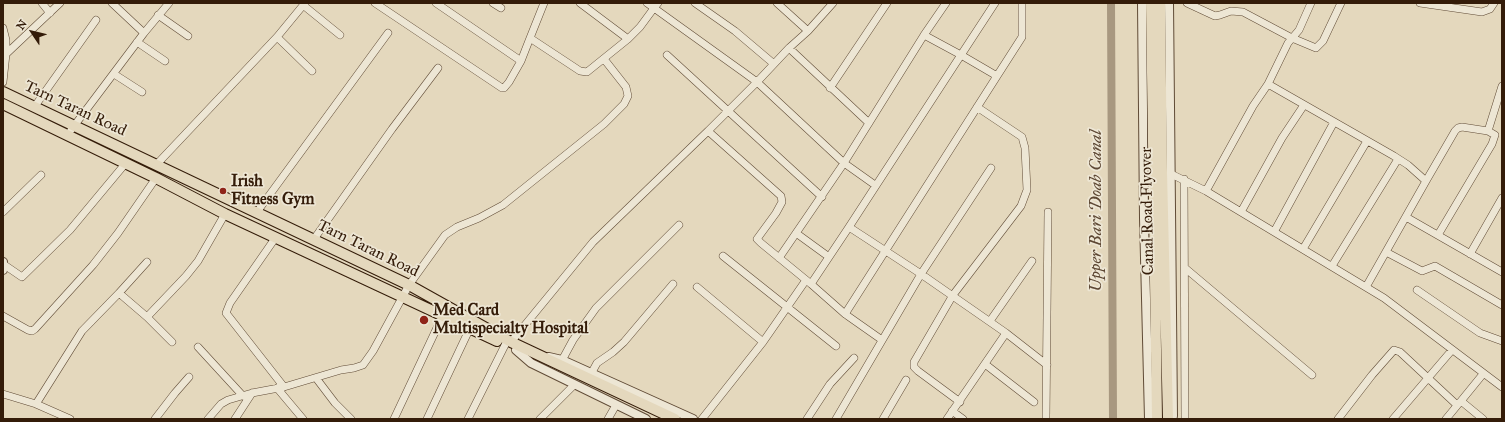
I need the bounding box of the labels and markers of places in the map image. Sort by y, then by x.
place label: Irish Fitness Gym [231,172,315,210]
marker: Irish Fitness Gym [218,186,228,196]
place label: Med Card Multispecialty Hospital [433,301,588,339]
marker: Med Card Multispecialty Hospital [418,314,430,326]

